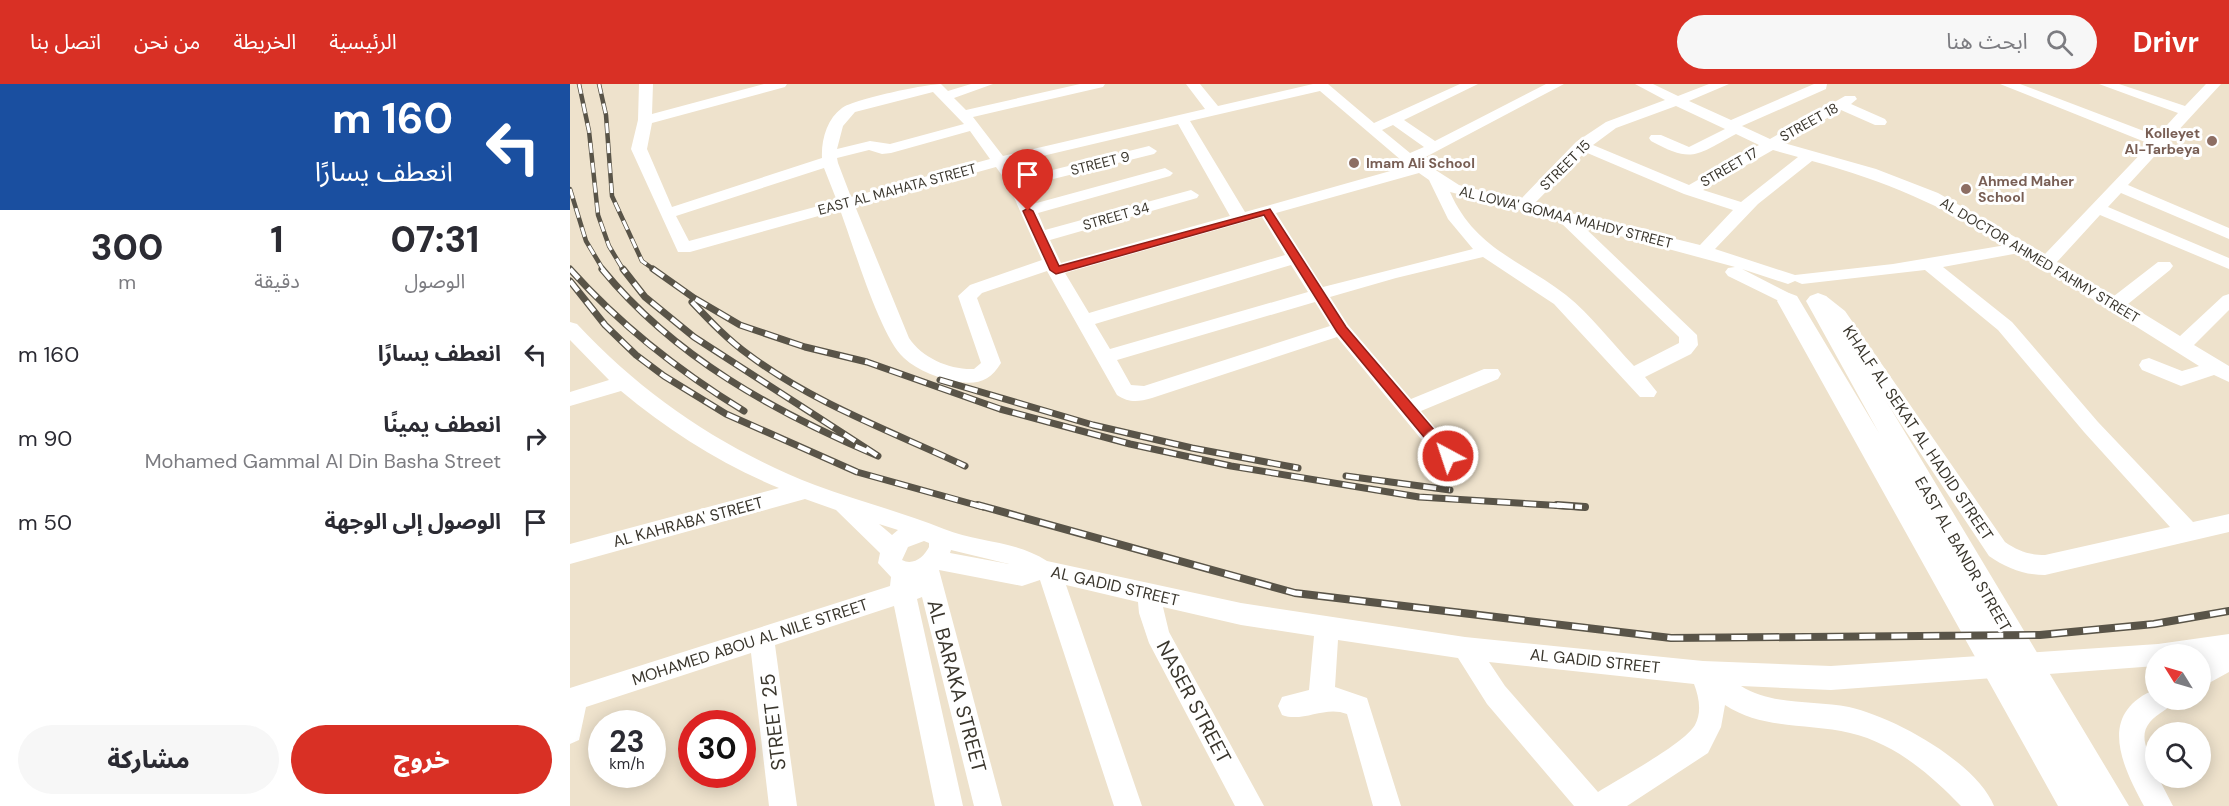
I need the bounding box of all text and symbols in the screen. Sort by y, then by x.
search box [1677,15,2097,69]
text: Drivr [2133,24,2199,61]
icon: search [2043,26,2076,59]
text: ابحث هنا [1946,27,2028,56]
text: اتصل بنا [30,28,101,56]
text: من نحن [134,28,200,56]
text: الخريطة [233,28,296,56]
text: الرئيسية [329,28,397,56]
text: 160 m [332,91,453,146]
street label: STREET 18 [1776,99,1842,145]
icon: left [474,108,552,186]
place label: Kolleyet Al-Tarbeya [2125,124,2200,158]
marker: Kolleyet Al-Tarbeya [2205,134,2219,148]
street label: STREET 15 [1536,136,1594,194]
street label: STREET 17 [1697,143,1761,191]
street label: STREET 9 [1069,147,1132,179]
pin [1002,149,1053,211]
text: انعطف يسارًا [315,154,453,189]
place label: Imam Ali School [1366,154,1475,172]
marker: Imam Ali School [1347,156,1361,170]
icon: arrive [1011,158,1044,191]
street label: EAST AL MAHATA STREET [816,159,978,219]
place label: Ahmed Maher School [1978,172,2074,206]
street label: AL LOWA' GOMAA MAHDY STREET [1458,182,1675,252]
marker: Ahmed Maher School [1959,182,1973,196]
street label: AL DOCTOR AHMED FAHMY STREET [1937,193,2143,327]
street label: STREET 34 [1081,198,1152,234]
text: 1 [270,216,284,263]
text: 07:31 [390,216,479,263]
text: 300 [91,224,163,271]
text: دقيقة [254,268,300,294]
text: الوصول [404,268,465,294]
text: m [118,269,136,295]
street label: KHALF AL SEKAT AL HADID STREET [1838,321,1998,545]
icon: left [519,338,552,371]
text: انعطف يسارًا [378,339,501,368]
text: 160 m [18,340,79,369]
text: انعطف يمينًا [383,410,501,439]
icon: right [519,422,552,455]
text: 90 m [18,424,72,453]
position arrow [1416,424,1480,488]
text: Mohamed Gammal Al Din Basha Street [145,448,501,474]
street label: EAST AL BANDR STREET [1910,473,2016,635]
street label: AL KAHRABA' STREET [611,492,765,552]
icon: arrive [519,506,552,539]
text: الوصول إلى الوجهة [325,507,501,536]
text: 50 m [18,508,72,537]
street label: AL GADID STREET [1049,561,1181,611]
street label: MOHAMED ABOU AL NILE STREET [629,594,871,690]
street label: AL BARAKA STREET [921,597,993,775]
street label: NASER STREET [1151,636,1237,768]
street label: AL GADID STREET [1529,644,1661,678]
north arrow [2145,644,2211,710]
map controls [2145,644,2211,788]
street label: STREET 25 [754,672,792,772]
speed limit sign: 30 [678,710,756,788]
text: 23 [609,722,645,761]
button: search [2145,722,2211,788]
button: مشاركة [18,725,279,794]
button: خروج [291,725,552,794]
text: km/h [609,754,645,774]

